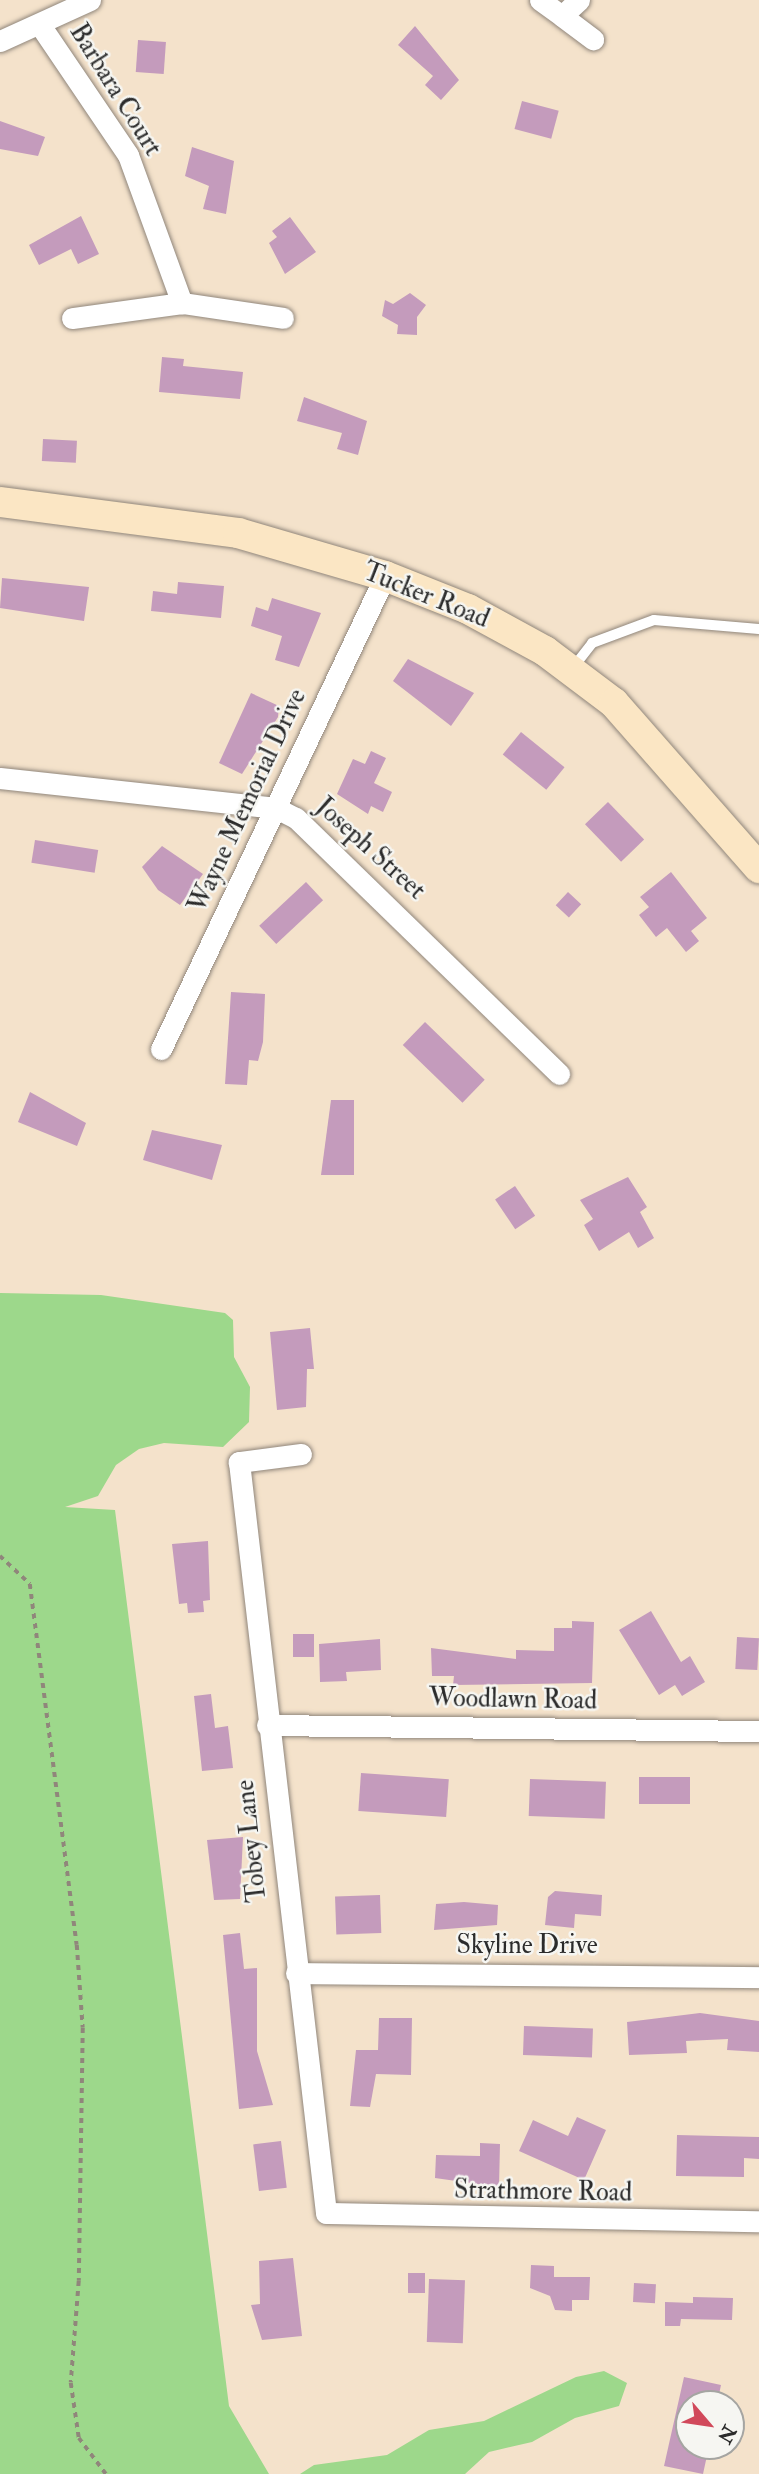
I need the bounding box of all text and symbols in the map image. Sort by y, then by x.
street label: Barbara Court [62,18,168,162]
street label: Tucker Road [359,557,493,635]
street label: Wayne Memorial Drive [183,684,313,918]
street label: Joseph Street [309,792,431,906]
street label: Woodlawn Road [429,1683,597,1717]
street label: Tobey Lane [230,1778,274,1904]
street label: Skyline Drive [456,1930,598,1962]
street label: Strathmore Road [454,2175,632,2209]
north arrow [675,2390,745,2460]
text: N [712,2421,741,2447]

